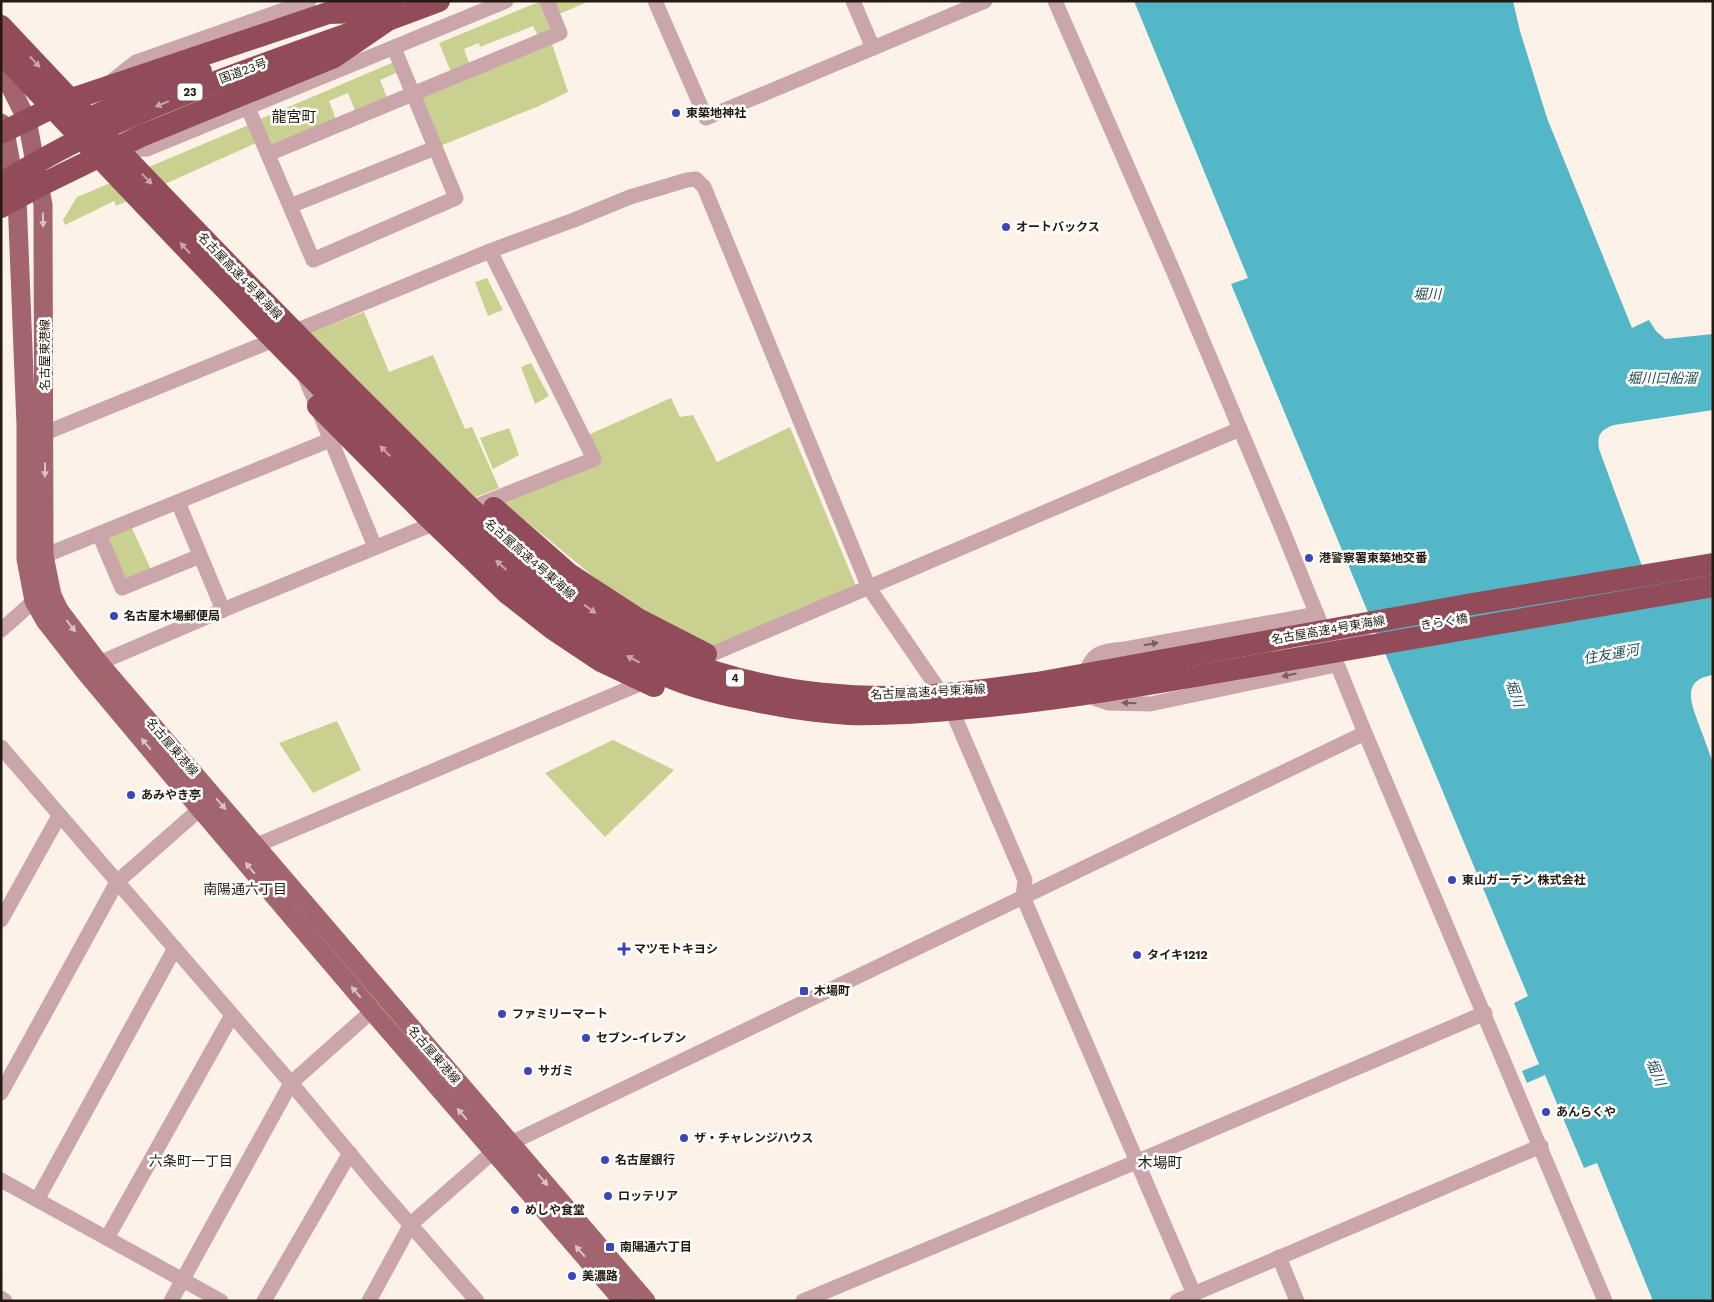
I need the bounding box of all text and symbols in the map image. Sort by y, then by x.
one-way arrow [29,56,41,68]
street label: 国道23号 [217,56,269,86]
road number: 23 [178,84,202,100]
one-way arrow [155,100,169,108]
place label: 東築地神社 [686,106,746,120]
marker: 東築地神社 [670,107,682,119]
district label: 龍宮町 [271,108,317,126]
one-way arrow [141,173,153,185]
one-way arrow [39,212,47,228]
place label: オートバックス [1016,220,1100,234]
marker: オートバックス [1000,221,1012,233]
street label: 名古屋高速4号東海線 [195,230,285,322]
one-way arrow [179,242,191,254]
water label: 堀川 [1413,286,1443,302]
street label: 名古屋東港線 [38,319,52,391]
water label: 堀川口船溜 [1627,370,1699,386]
one-way arrow [380,445,392,457]
one-way arrow [41,462,49,478]
street label: 名古屋高速4号東海線 [482,516,578,602]
place label: 港警察署東築地交番 [1319,551,1428,565]
marker: 港警察署東築地交番 [1303,552,1315,564]
one-way arrow [495,559,507,571]
one-way arrow [583,604,597,614]
place label: 名古屋木場郵便局 [124,609,220,623]
marker: 名古屋木場郵便局 [108,610,120,622]
street label: きらく橋 [1419,611,1469,633]
street label: 名古屋高速4号東海線 [1270,613,1386,647]
one-way arrow [65,619,76,632]
one-way arrow [1144,640,1159,648]
water label: 住友運河 [1582,641,1643,667]
one-way arrow [626,655,640,663]
road number: 4 [726,670,744,686]
one-way arrow [1281,671,1296,679]
water label: 堀川 [1503,677,1528,711]
street label: 名古屋高速4号東海線 [870,682,986,702]
one-way arrow [1121,699,1137,707]
street label: 名古屋東港線 [143,715,201,779]
one-way arrow [140,737,151,750]
place label: あみやき亭 [141,788,201,802]
marker: あみやき亭 [125,789,137,801]
one-way arrow [215,797,226,810]
one-way arrow [245,861,256,874]
place label: 東山ガーデン 株式会社 [1462,873,1585,887]
marker: 東山ガーデン 株式会社 [1446,874,1458,886]
district label: 南陽通六丁目 [203,881,287,897]
place label: マツモトキヨシ [634,942,718,956]
marker: マツモトキヨシ [618,943,630,955]
place label: タイキ1212 [1147,948,1208,962]
marker: タイキ1212 [1131,949,1143,961]
place label: 木場町 [814,984,850,998]
one-way arrow [350,985,361,998]
marker: 木場町 [798,985,810,997]
place label: ファミリーマート [512,1007,608,1021]
marker: ファミリーマート [496,1008,508,1020]
street label: 名古屋東港線 [405,1023,463,1087]
place label: セブン-イレブン [596,1031,686,1045]
marker: セブン-イレブン [580,1032,592,1044]
water label: 堀川 [1643,1056,1670,1090]
place label: サガミ [538,1064,574,1078]
marker: サガミ [522,1065,534,1077]
place label: あんらくや [1556,1105,1616,1119]
marker: あんらくや [1540,1106,1552,1118]
one-way arrow [456,1109,468,1121]
place label: ザ・チャレンジハウス [694,1131,813,1145]
marker: ザ・チャレンジハウス [678,1132,690,1144]
district label: 六条町一丁目 [149,1153,233,1169]
place label: 名古屋銀行 [615,1153,675,1167]
marker: 名古屋銀行 [599,1154,611,1166]
district label: 木場町 [1137,1154,1183,1172]
one-way arrow [537,1174,548,1186]
place label: ロッテリア [618,1189,678,1203]
marker: ロッテリア [602,1190,614,1202]
place label: めしや食堂 [525,1203,585,1217]
marker: めしや食堂 [509,1204,521,1216]
place label: 南陽通六丁目 [620,1240,692,1254]
marker: 南陽通六丁目 [604,1241,616,1253]
one-way arrow [574,1245,586,1257]
place label: 美濃路 [582,1269,618,1283]
marker: 美濃路 [566,1270,578,1282]

